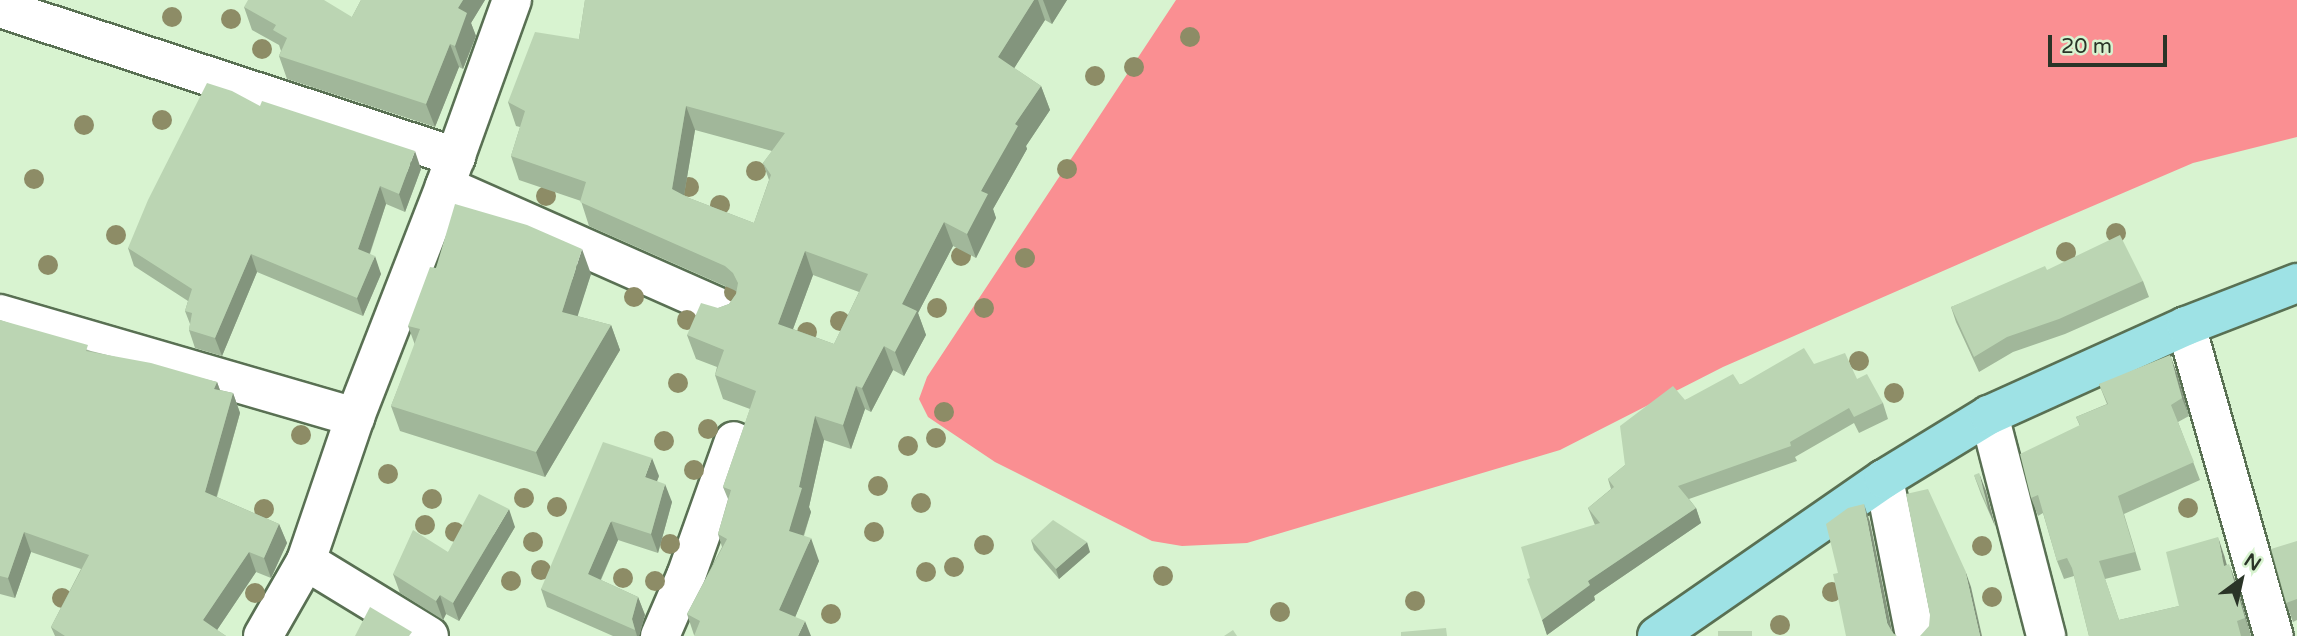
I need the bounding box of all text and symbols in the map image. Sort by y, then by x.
scale bar [2052,21,2171,65]
text: 20 m [2061,34,2112,59]
north arrow [2206,545,2276,615]
text: N [2240,549,2265,576]

